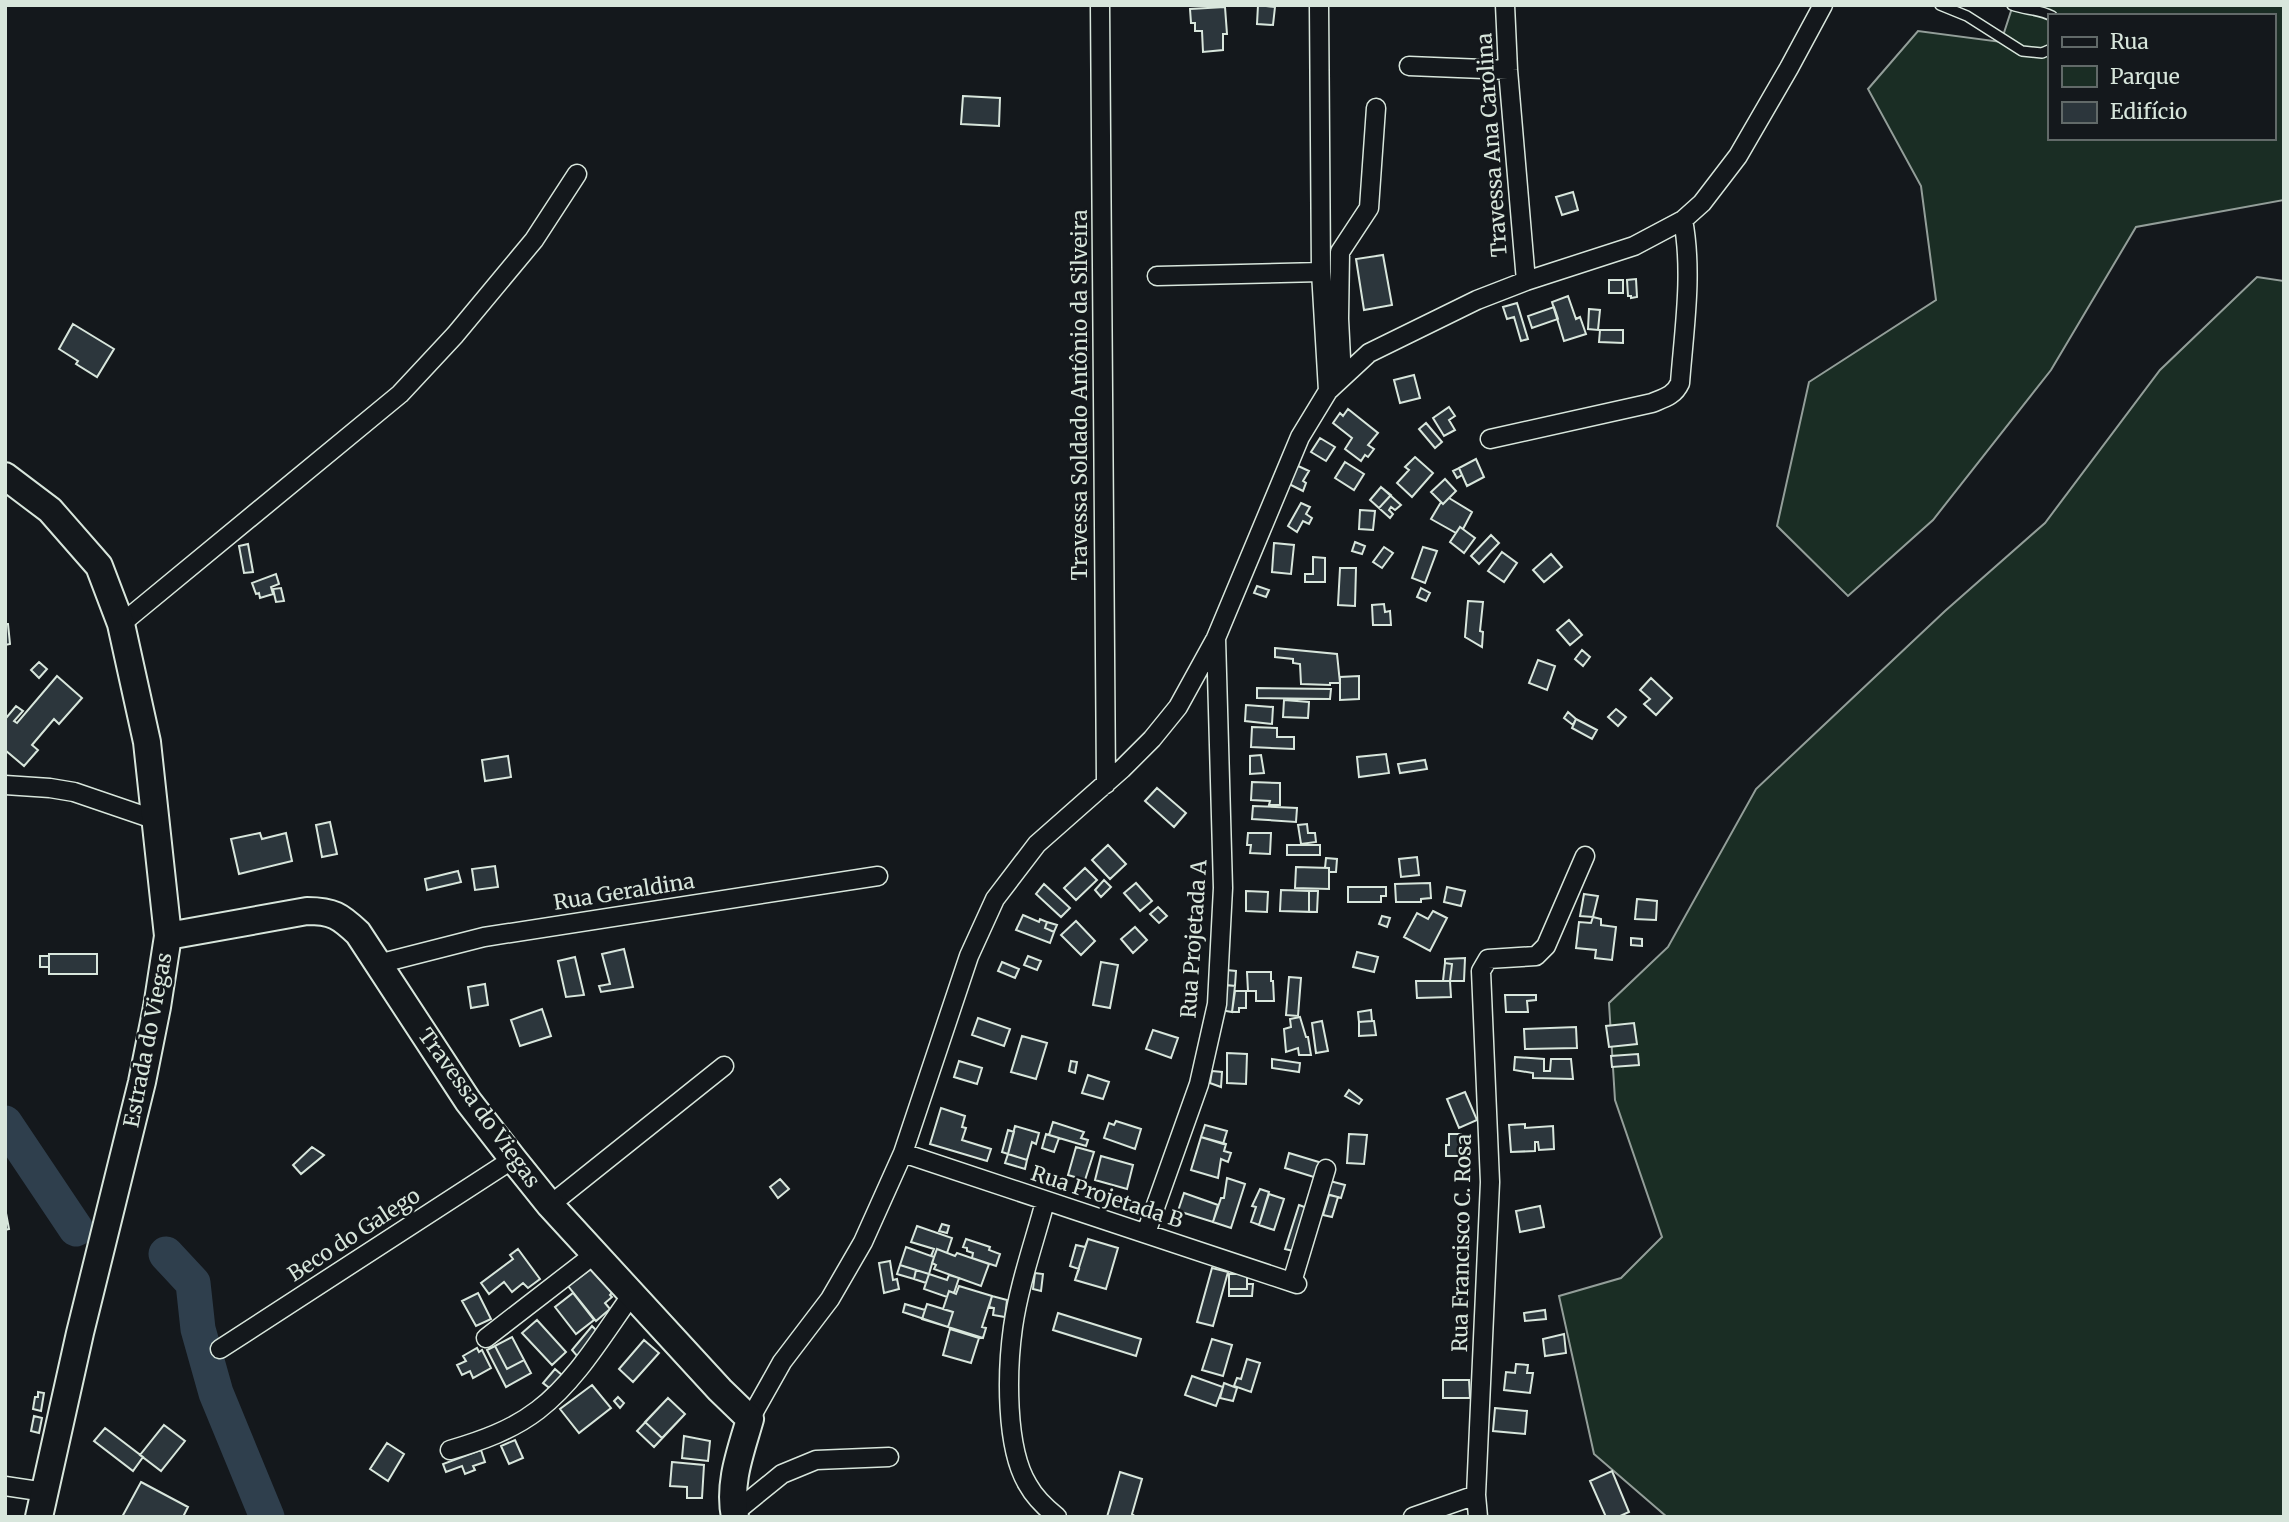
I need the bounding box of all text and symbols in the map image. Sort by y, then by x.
legend [2048,14,2275,140]
text: Rua [2110,28,2149,55]
street label: Travessa Ana Carolina [1470,32,1513,258]
text: Parque [2110,63,2180,90]
text: Edifício [2110,98,2187,125]
street label: Travessa Soldado Antônio da Silveira [1066,210,1093,580]
street label: Rua Projetada A [1174,858,1213,1019]
street label: Rua Geraldina [552,867,696,916]
street label: Estrada do Viegas [117,950,178,1130]
street label: Travessa do Viegas [412,1023,546,1193]
street label: Rua Francisco C. Rosa [1446,1134,1477,1352]
street label: Rua Projetada B [1028,1159,1187,1234]
street label: Beco do Galego [282,1182,425,1287]

